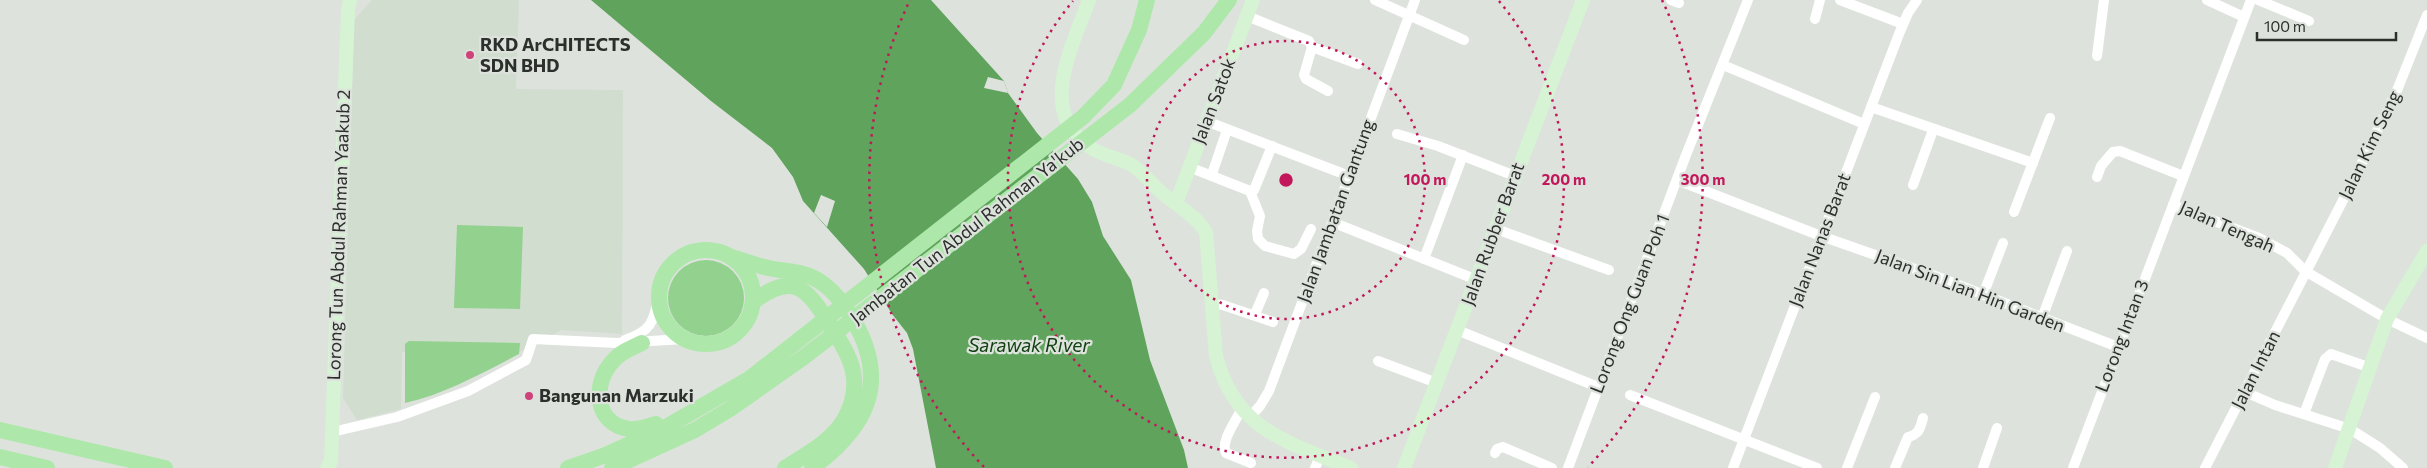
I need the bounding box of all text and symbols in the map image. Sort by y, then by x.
scale bar [2257,10,2396,42]
text: 100 m [2264,17,2306,35]
place label: RKD ArCHITECTS SDN BHD [480,33,631,76]
marker: RKD ArCHITECTS SDN BHD [464,49,476,61]
street label: Jalan Satok [1187,54,1240,147]
street label: Jalan Kim Seng [2333,86,2405,203]
street label: Lorong Tun Abdul Rahman Yaakub 2 [322,89,354,381]
street label: Jalan Jambatan Gantung [1292,116,1379,305]
street label: Jambatan Tun Abdul Rahman Ya'kub [845,132,1088,328]
street label: Jalan Rubber Barat [1456,159,1528,308]
text: 100 m [1404,170,1446,188]
text: 200 m [1542,170,1586,188]
text: 300 m [1681,170,1725,188]
street label: Jalan Nanas Barat [1783,170,1855,310]
centre of rings [1277,171,1295,189]
street label: Jalan Tengah [2176,195,2278,257]
street label: Lorong Ong Guan Poh 1 [1585,211,1673,396]
street label: Jalan Sin Lian Hin Garden [1873,244,2068,336]
street label: Lorong Intan 3 [2090,276,2153,395]
street label: Jalan Intan [2226,327,2284,412]
water label: Sarawak River [968,333,1091,356]
place label: Bangunan Marzuki [539,384,694,406]
marker: Bangunan Marzuki [523,390,535,402]

